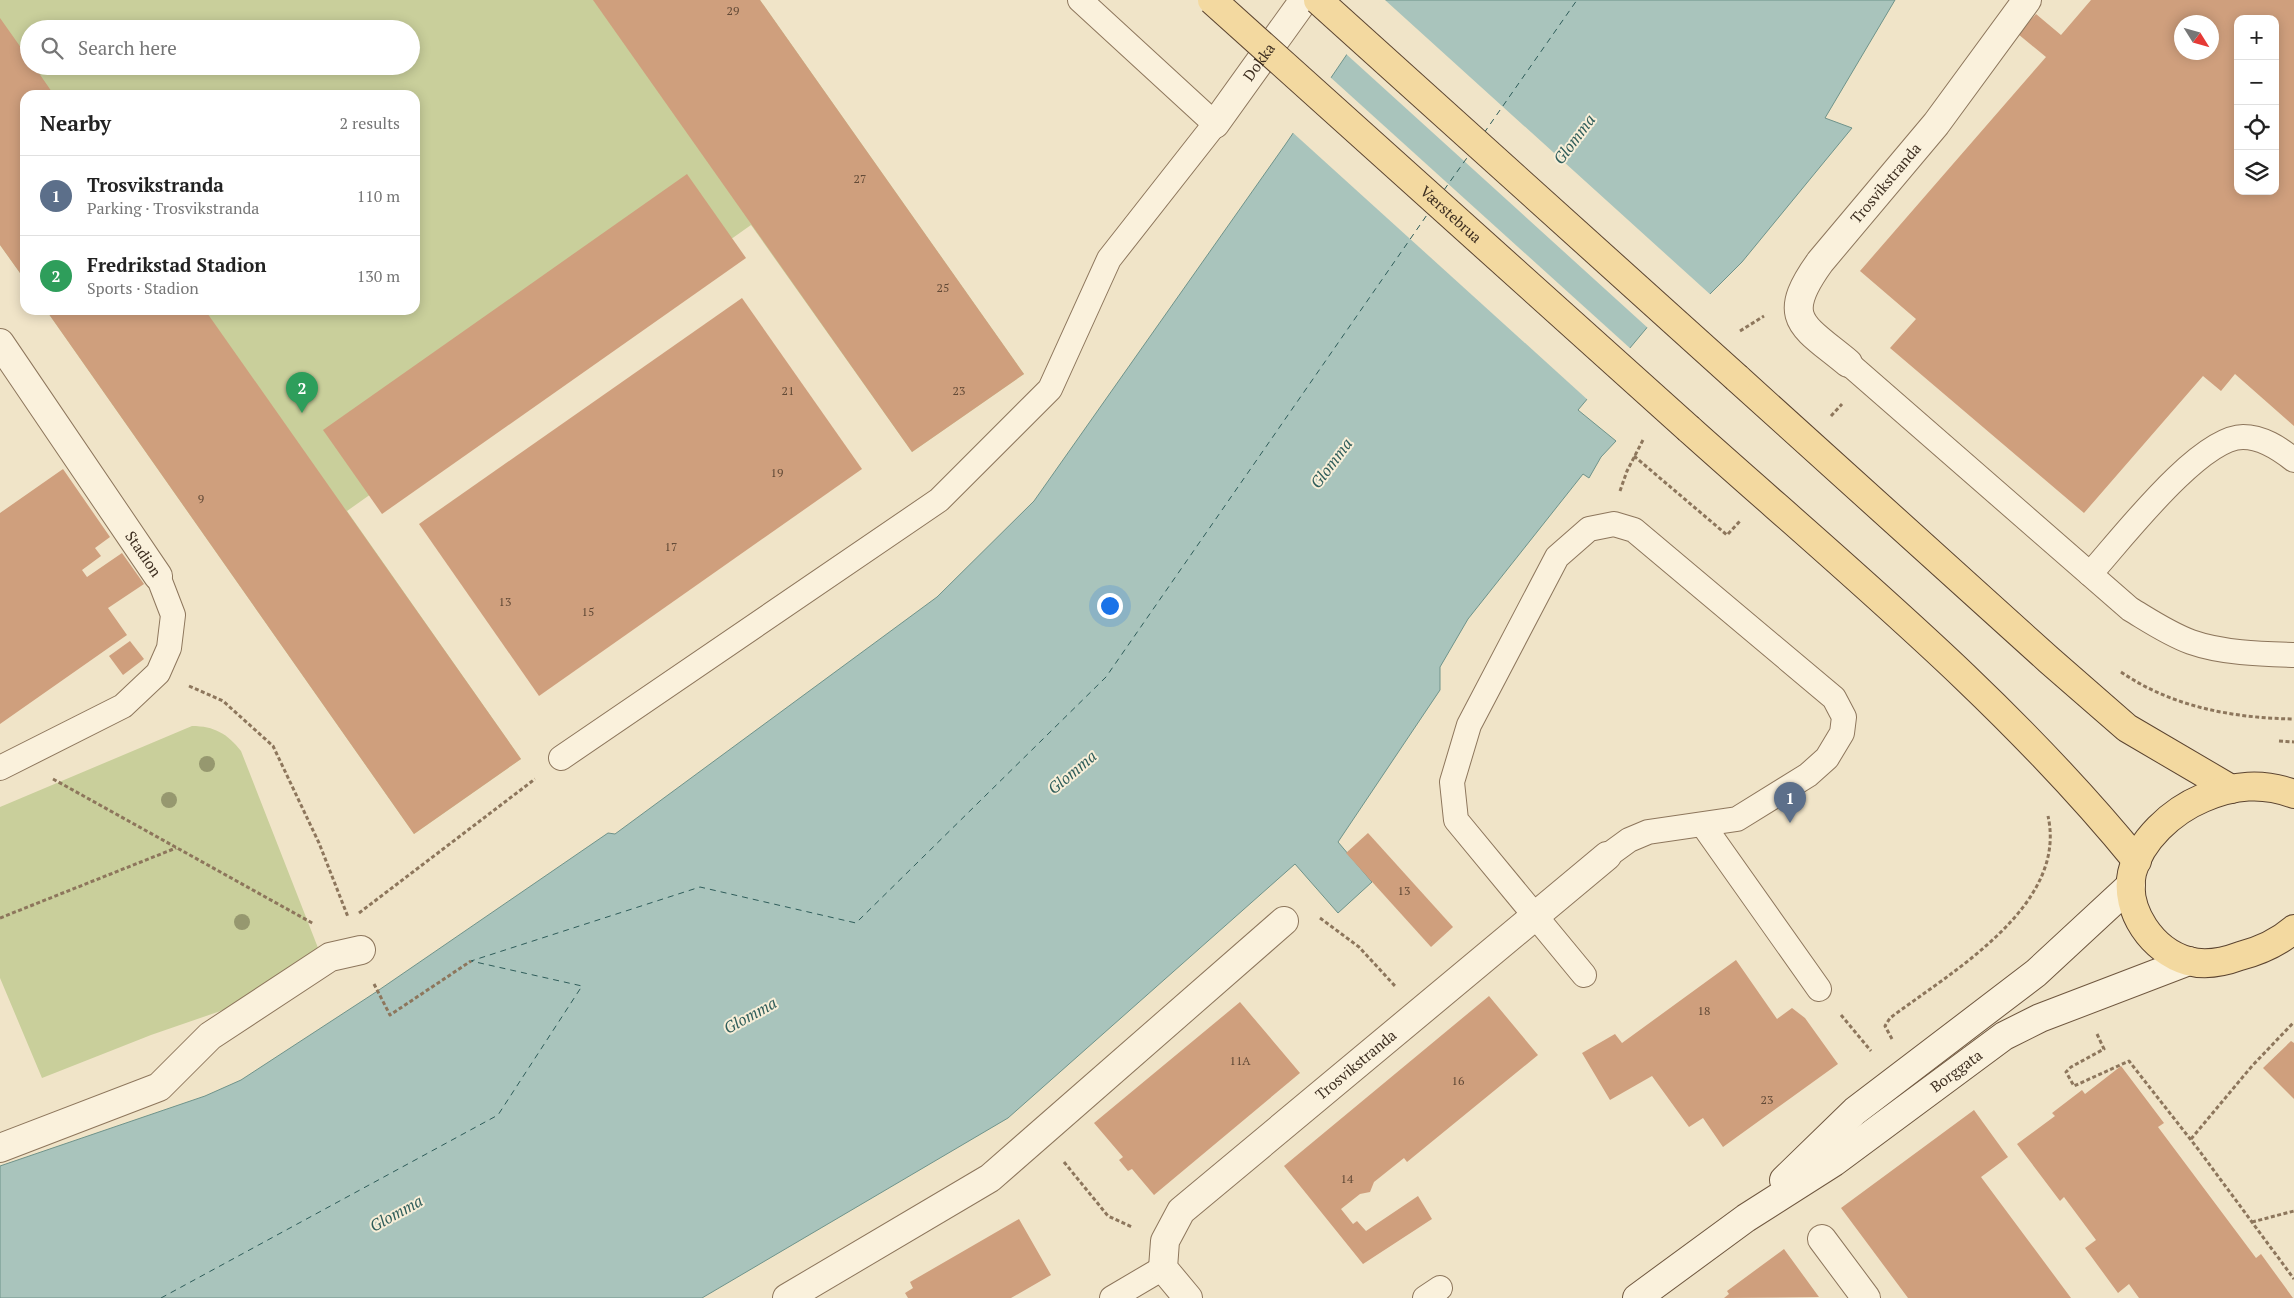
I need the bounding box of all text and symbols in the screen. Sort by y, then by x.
house number: 29 [727,3,739,18]
north arrow [2174,15,2219,60]
map controls [2234,15,2279,195]
button: + [2234,15,2279,60]
search box [20,20,420,75]
icon: search [38,34,66,62]
text: Search here [78,35,177,60]
street label: Dokka [1238,38,1279,85]
button: − [2234,60,2279,105]
button: locate [2234,105,2279,150]
text: Nearby [40,109,111,137]
water label: Glomma [1548,109,1600,169]
text: 2 results [340,112,400,134]
street label: Trosvikstranda [1846,138,1925,227]
button: layers [2234,150,2279,195]
house number: 27 [854,171,866,186]
text: Trosvikstranda [87,172,224,197]
street label: Værstebrua [1416,181,1487,247]
text: 1 [51,185,61,207]
text: 110 m [357,185,400,207]
text: Parking · Trosvikstranda [87,197,259,219]
text: Fredrikstad Stadion [87,252,267,277]
text: 2 [51,265,61,287]
text: 130 m [357,265,400,287]
text: Sports · Stadion [87,277,199,299]
house number: 25 [937,280,949,295]
pin: 2 [286,372,318,413]
house number: 21 [782,383,794,398]
house number: 23 [953,383,965,398]
water label: Glomma [1305,433,1357,493]
house number: 19 [771,465,783,480]
house number: 9 [198,491,204,506]
street label: Stadion [121,527,167,580]
house number: 17 [665,539,677,554]
your location [1097,593,1123,619]
house number: 13 [499,594,511,609]
house number: 15 [582,604,594,619]
water label: Glomma [1043,745,1101,799]
pin: 1 [1774,782,1806,823]
house number: 13 [1398,883,1410,898]
water label: Glomma [719,991,781,1039]
house number: 18 [1698,1003,1710,1018]
street label: Trosvikstranda [1311,1025,1400,1104]
street label: Borggata [1926,1044,1986,1096]
house number: 11A [1230,1053,1251,1068]
house number: 16 [1452,1073,1465,1088]
house number: 23 [1761,1092,1773,1107]
house number: 14 [1341,1171,1354,1186]
water label: Glomma [365,1189,427,1237]

